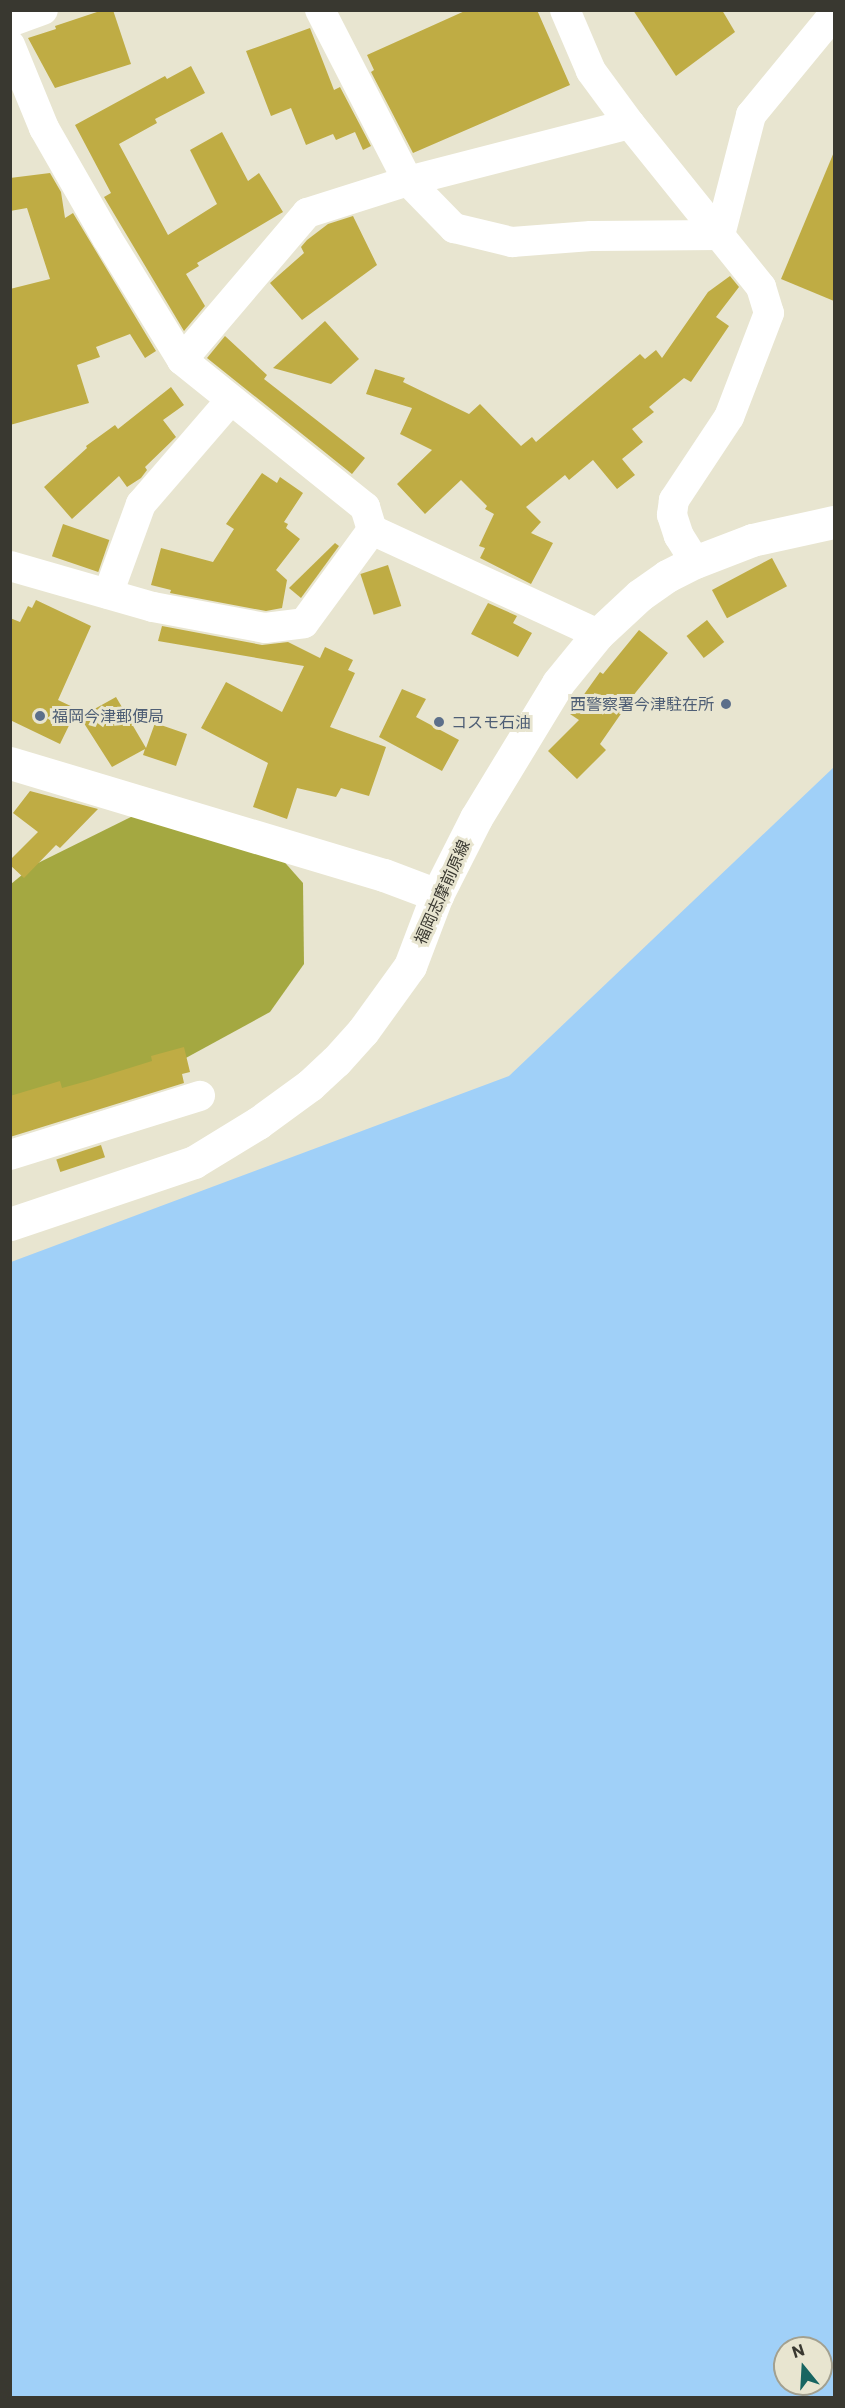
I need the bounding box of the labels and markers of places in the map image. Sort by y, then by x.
place label: 西警察署今津駐在所 [570,694,714,714]
marker: 西警察署今津駐在所 [719,697,733,711]
place label: 福岡今津郵便局 [52,706,164,726]
marker: 福岡今津郵便局 [33,709,47,723]
place label: コスモ石油 [451,712,531,732]
marker: コスモ石油 [432,715,446,729]

